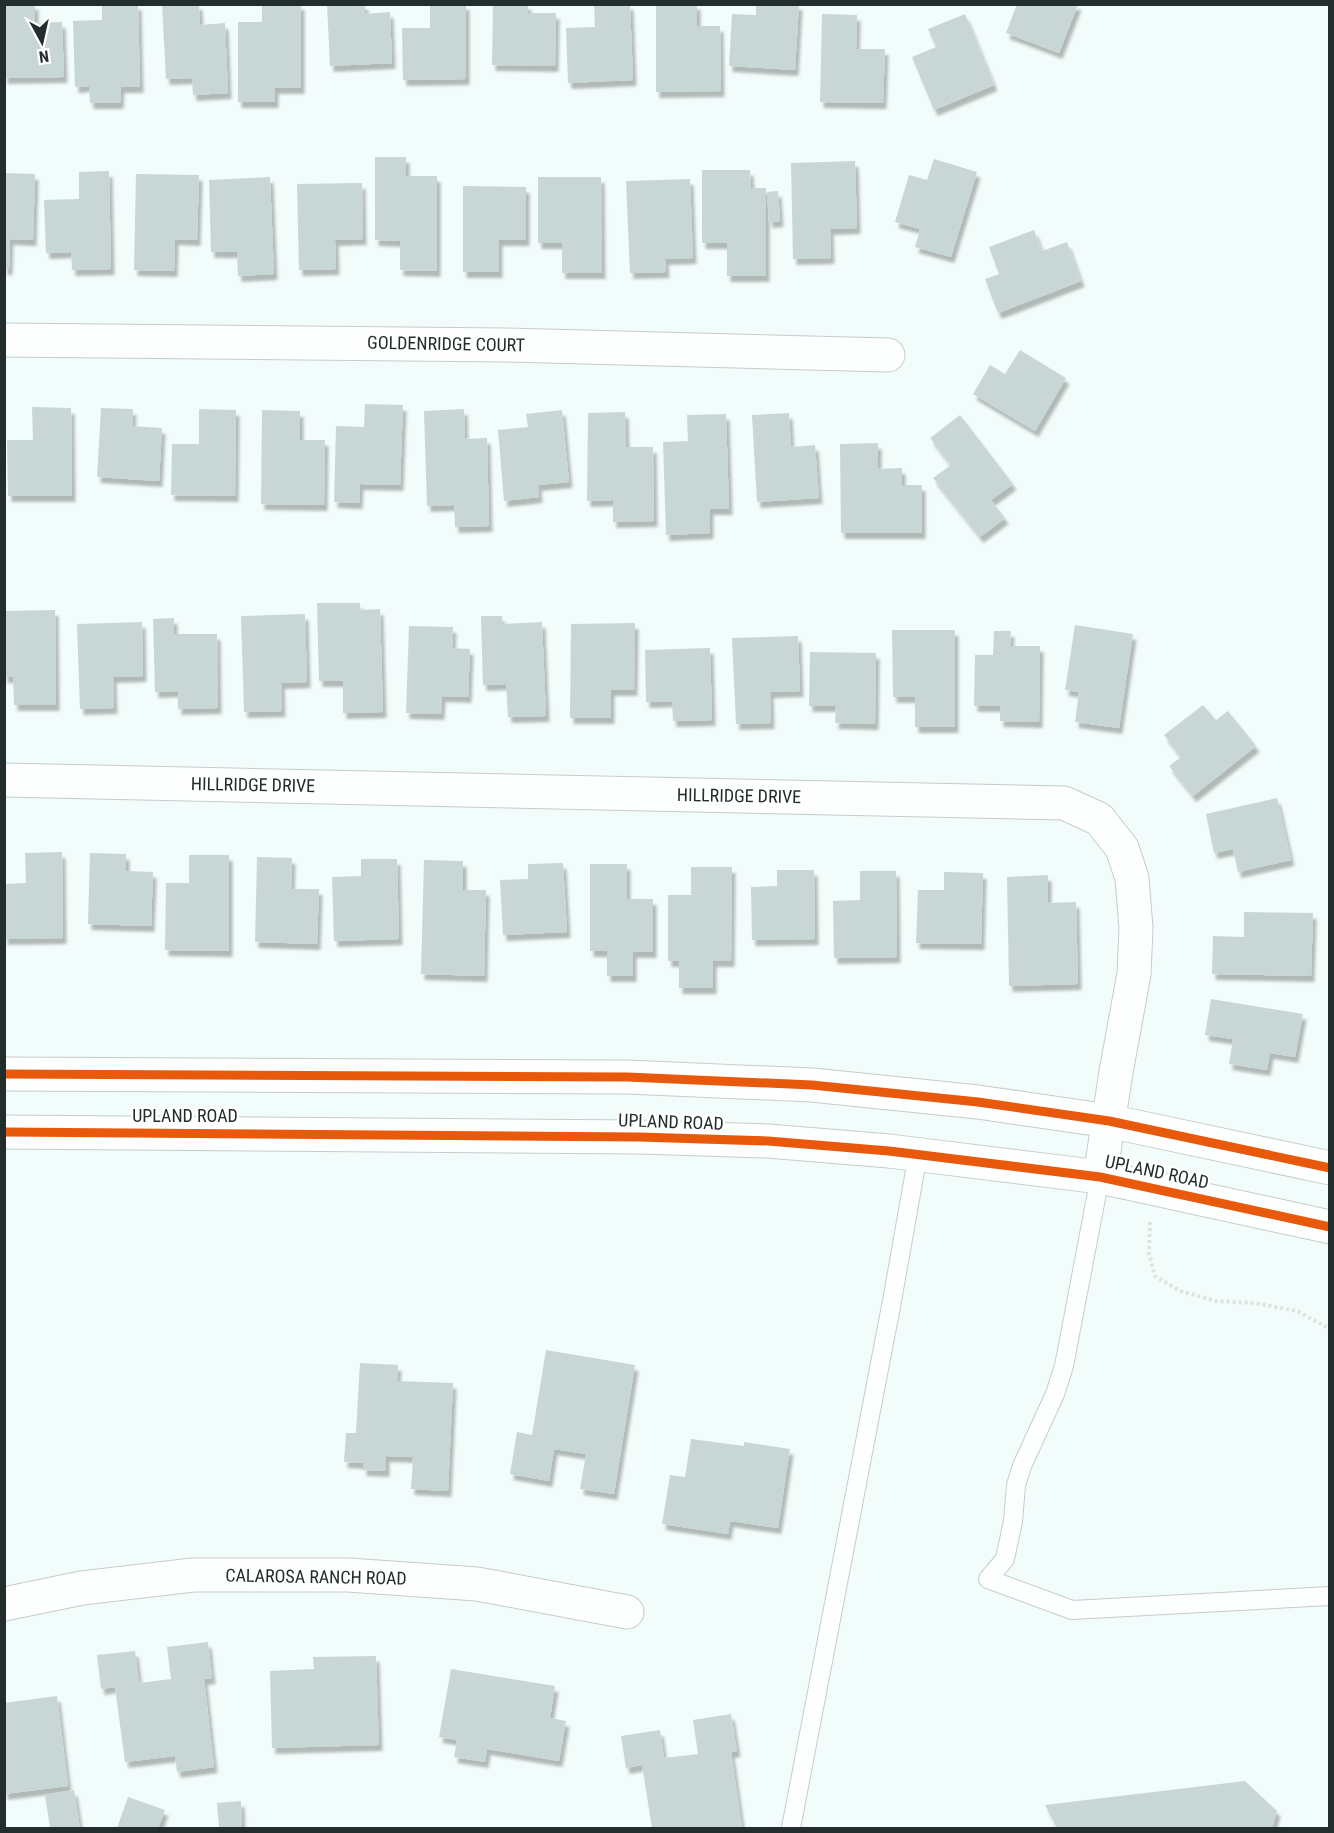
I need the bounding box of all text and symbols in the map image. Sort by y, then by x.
north arrow [12,12,72,72]
text: N [38,46,50,66]
street label: GOLDENRIDGE COURT [367,332,525,355]
street label: HILLRIDGE DRIVE [191,773,315,796]
street label: HILLRIDGE DRIVE [677,784,801,807]
street label: UPLAND ROAD [132,1105,238,1126]
street label: UPLAND ROAD [618,1109,724,1134]
street label: UPLAND ROAD [1103,1150,1211,1193]
street label: CALAROSA RANCH ROAD [225,1564,407,1589]

